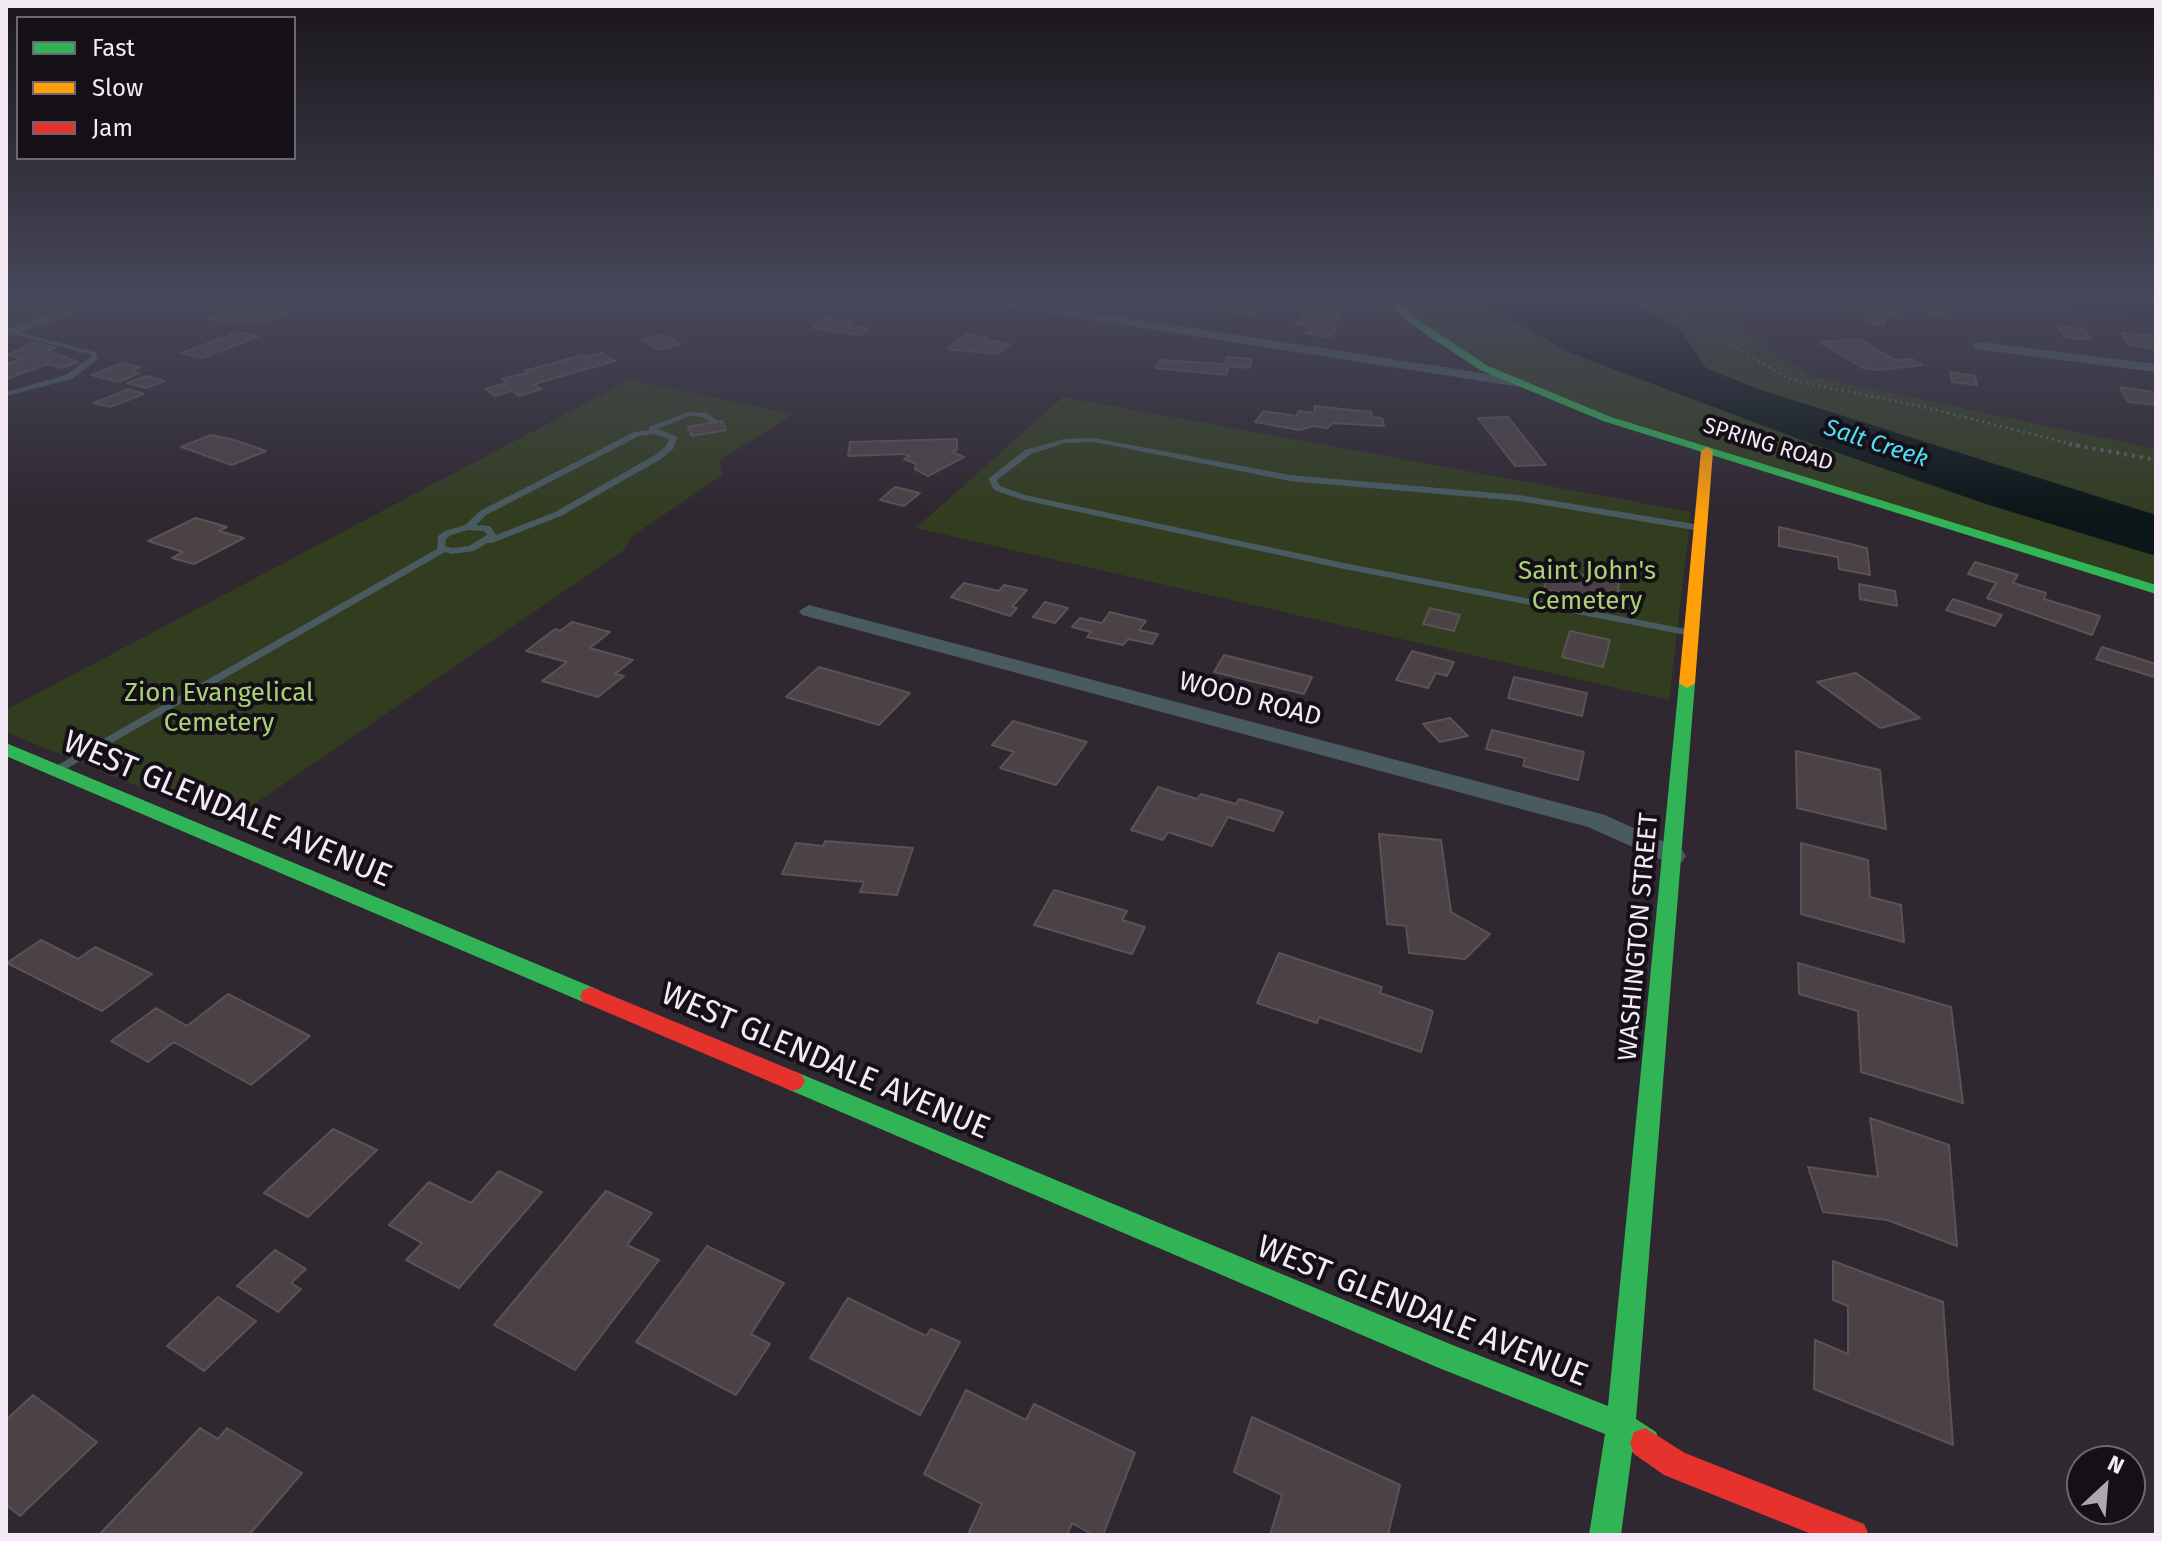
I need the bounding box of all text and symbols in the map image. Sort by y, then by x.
legend [16,16,296,160]
text: Fast [92,34,135,62]
text: Slow [92,74,143,102]
text: Jam [92,114,133,142]
street label: SPRING ROAD [1700,413,1836,477]
water label: Salt Creek [1820,414,1932,474]
park label: Saint John's Cemetery [1518,556,1656,618]
street label: WOOD ROAD [1175,666,1325,734]
park label: Zion Evangelical Cemetery [124,678,314,740]
street label: WEST GLENDALE AVENUE [57,723,397,897]
street label: WASHINGTON STREET [1613,812,1665,1062]
street label: WEST GLENDALE AVENUE [655,975,995,1149]
street label: WEST GLENDALE AVENUE [1251,1228,1593,1396]
north arrow [2066,1445,2146,1525]
text: N [2103,1449,2128,1480]

